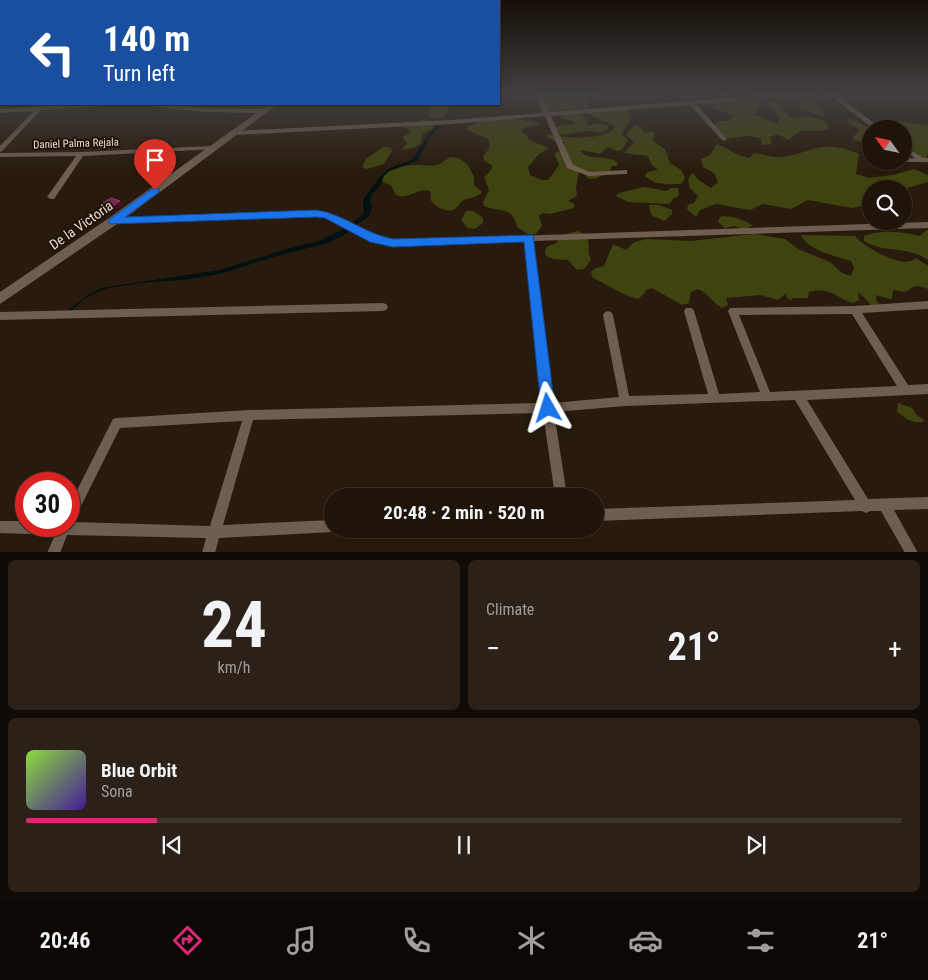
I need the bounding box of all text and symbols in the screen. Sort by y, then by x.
text: 140 m [103,19,190,60]
icon: left [20,20,85,85]
text: Turn left [103,61,175,86]
north arrow [862,120,912,170]
map controls [862,120,912,230]
street label: Daniel Palma Rejala [33,136,119,151]
pin [134,139,176,190]
icon: arrive [141,146,169,174]
button: search [862,180,912,230]
street label: De la Victoria [46,197,116,253]
position arrow [521,381,573,433]
speed limit sign: 30 [15,472,80,537]
text: 20:48 · 2 min · 520 m [383,501,545,524]
text: 24 [201,587,267,663]
text: Climate [486,600,534,619]
text: 21° [667,625,721,669]
text: − [486,632,500,665]
text: + [888,632,902,665]
text: km/h [218,658,250,677]
text: Blue Orbit [101,759,177,782]
text: Sona [101,782,133,801]
icon: previous [158,831,186,859]
icon: pause [450,831,478,859]
icon: next [742,831,770,859]
icon: directions [170,923,205,958]
icon: music [284,923,319,958]
icon: phone [399,923,434,958]
icon: climate [514,923,549,958]
icon: car [628,923,663,958]
icon: filters [743,923,778,958]
text: 20:46 [40,928,90,953]
text: 21° [857,928,888,953]

